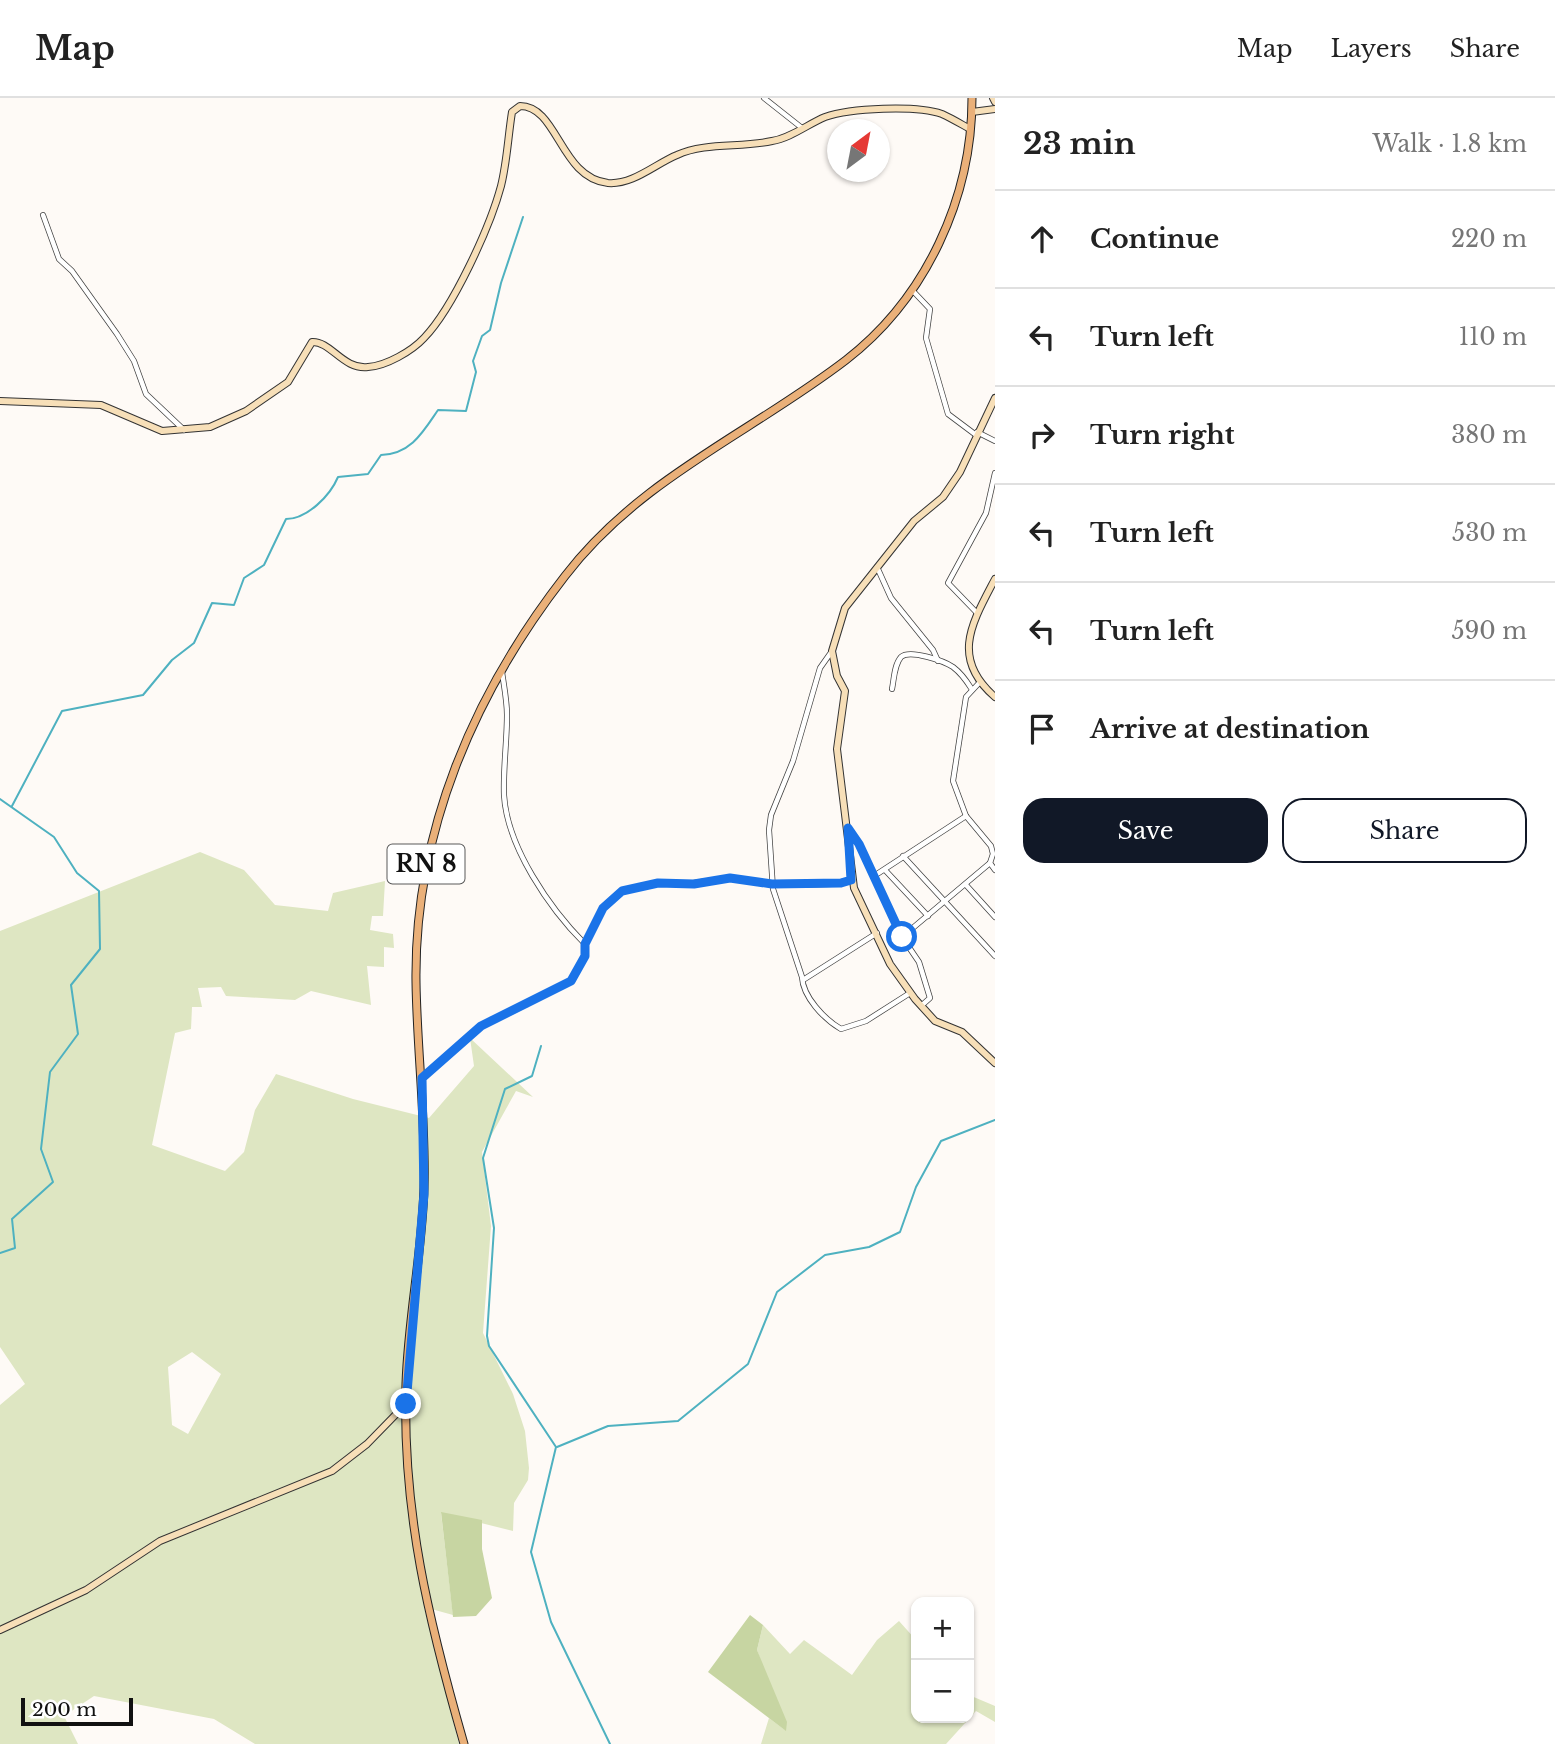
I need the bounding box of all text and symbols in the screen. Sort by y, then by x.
text: Map [35,28,115,69]
text: Map [1237,34,1293,63]
text: Layers [1331,34,1412,63]
text: Share [1450,34,1520,63]
north arrow [827,119,890,182]
text: 23 min [1023,125,1135,162]
text: Walk · 1.8 km [1372,130,1527,158]
icon: ahead [1023,220,1061,258]
text: Continue [1090,223,1219,255]
text: 220 m [1451,225,1527,253]
icon: left [1023,318,1061,356]
text: Turn left [1090,321,1214,353]
text: 110 m [1459,323,1527,351]
icon: right [1023,416,1061,454]
text: Turn right [1090,419,1235,451]
text: 380 m [1451,421,1527,449]
icon: left [1023,514,1061,552]
text: Turn left [1090,517,1214,549]
text: 530 m [1452,519,1527,547]
icon: left [1023,612,1061,650]
text: Turn left [1090,615,1214,647]
text: 590 m [1451,617,1527,645]
icon: arrive [1023,710,1061,748]
text: Arrive at destination [1090,713,1370,745]
button: Save [1023,798,1268,863]
button: Share [1282,798,1527,863]
road number: RN 8 [388,844,464,884]
route start [886,921,917,952]
route end [390,1388,421,1419]
map controls [911,1597,974,1723]
button: + [911,1597,974,1660]
button: − [911,1660,974,1723]
scale bar [21,1695,133,1727]
text: 200 m [32,1698,97,1721]

